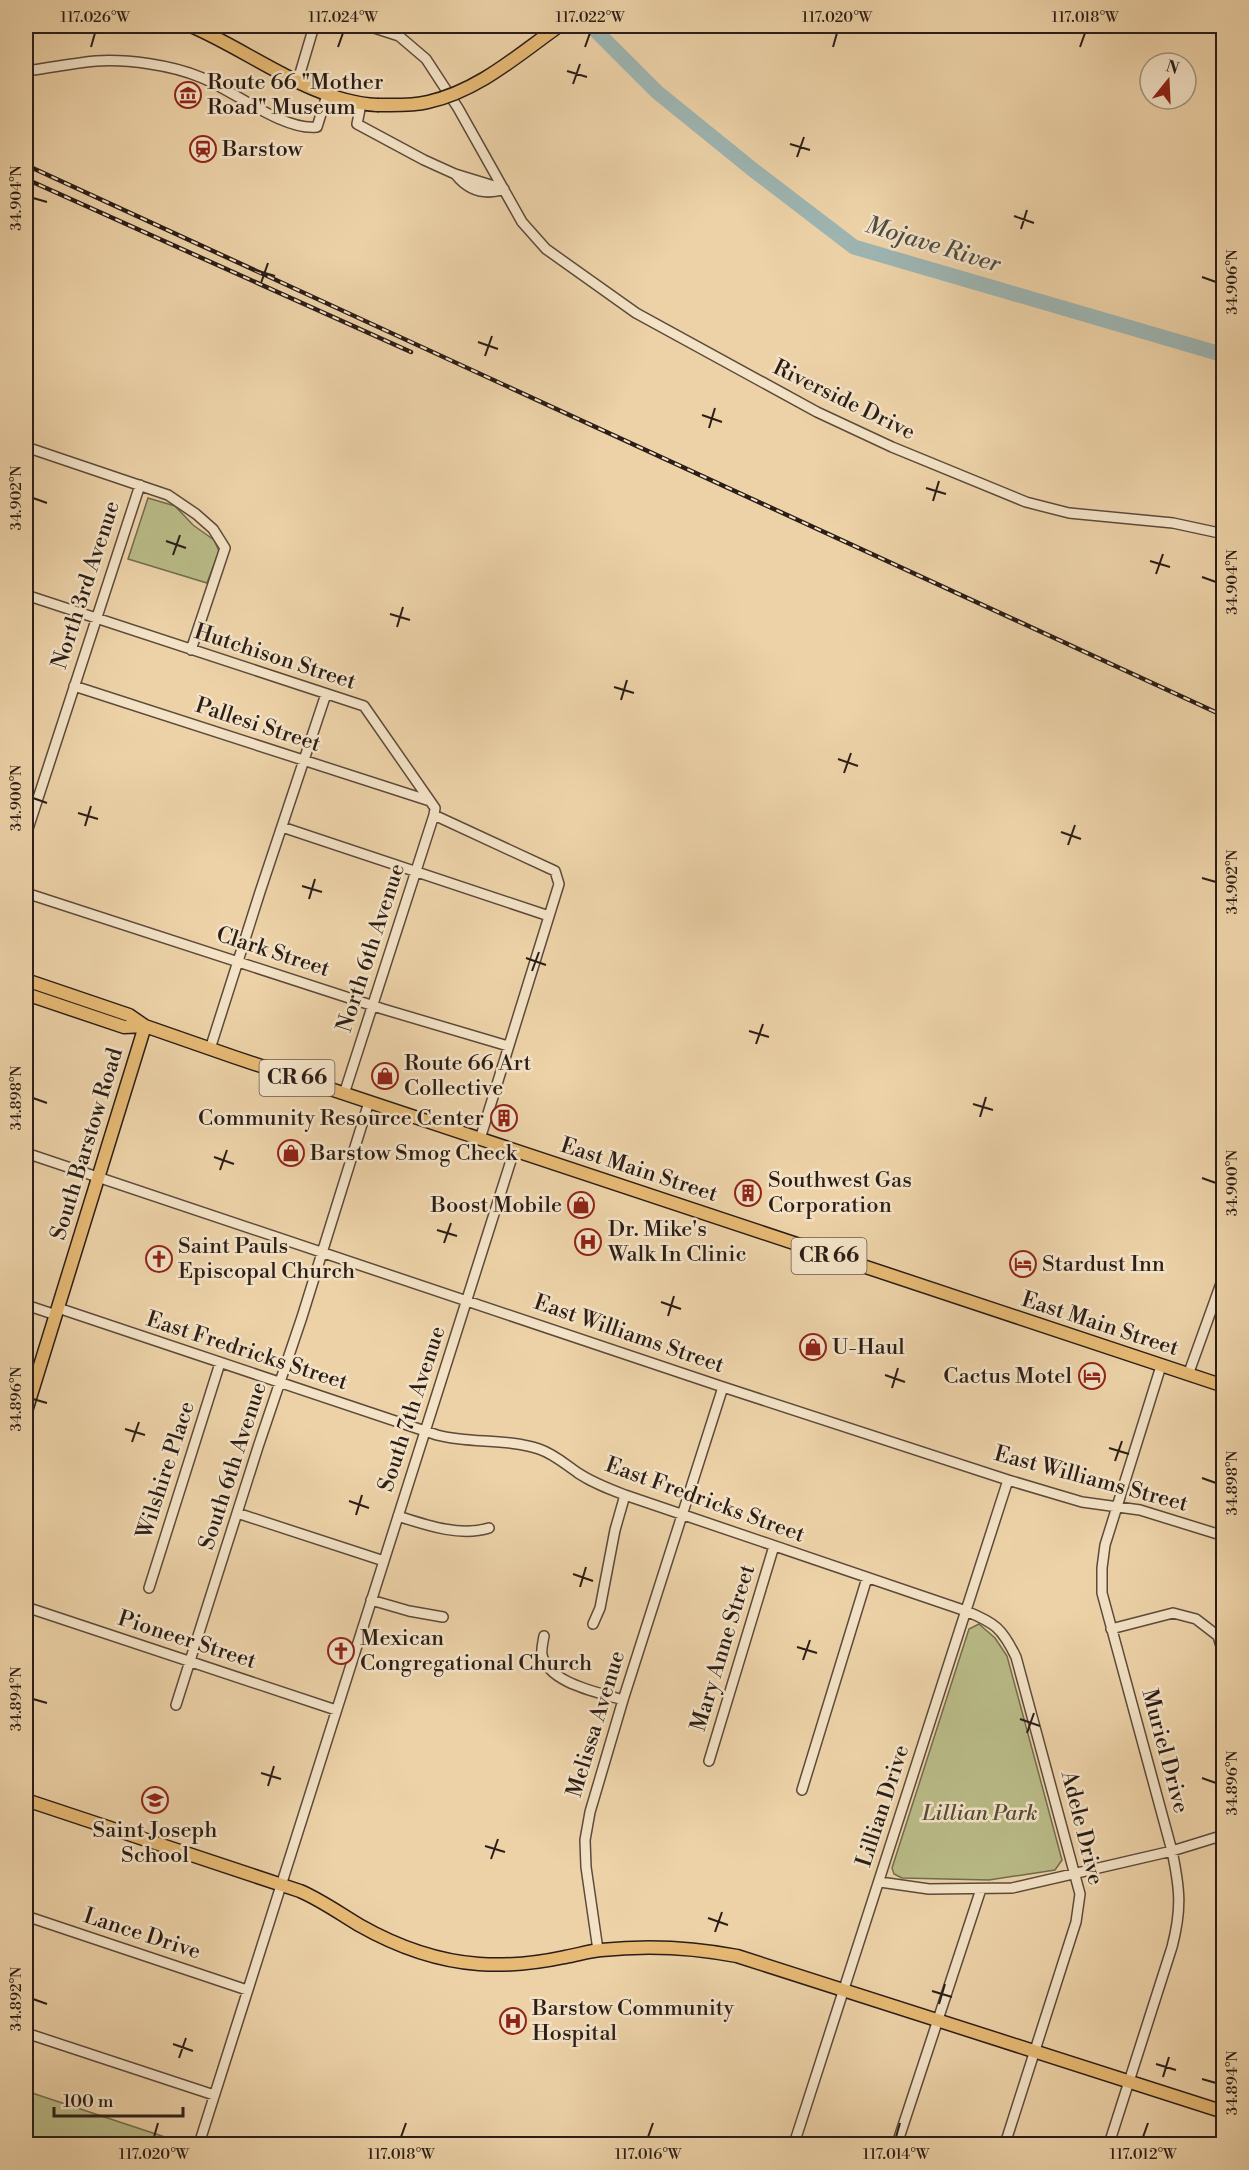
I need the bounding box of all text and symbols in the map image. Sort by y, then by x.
text: 117.026°W [60,8,130,27]
text: 117.024°W [308,8,378,27]
text: 117.022°W [555,8,625,27]
text: 117.020°W [802,8,873,27]
text: 117.018°W [1051,8,1119,27]
north arrow [1138,51,1198,111]
text: N [1163,56,1182,79]
place label: Route 66 "Mother Road" Museum [207,69,384,121]
museum icon: Route 66 "Mother Road" Museum [173,80,203,110]
station icon: Barstow [188,134,218,164]
place label: Barstow [221,136,303,163]
text: 34.904°N [7,165,26,231]
water label: Mojave River [862,210,1005,280]
text: 34.906°N [1223,249,1242,315]
street label: Riverside Drive [769,354,919,446]
text: 34.902°N [7,466,26,530]
street label: North 3rd Avenue [46,497,126,673]
text: 34.904°N [1223,549,1242,615]
street label: Hutchison Street [191,618,359,696]
street label: Pallesi Street [192,692,324,758]
text: 34.900°N [7,765,26,831]
text: 34.902°N [1223,850,1242,914]
street label: North 6th Avenue [331,860,411,1036]
street label: Clark Street [213,921,333,983]
street label: South Barstow Road [45,1044,129,1243]
place label: Route 66 Art Collective [404,1050,532,1102]
road number: CR 66 [260,1060,334,1096]
shop icon: Route 66 Art Collective [370,1061,400,1091]
text: 34.898°N [7,1066,26,1130]
building icon: Community Resource Center [489,1103,519,1133]
place label: Community Resource Center [198,1105,484,1132]
street label: East Main Street [557,1132,721,1208]
shop icon: Barstow Smog Check [276,1138,306,1168]
place label: Barstow Smog Check [309,1140,519,1167]
text: 34.900°N [1223,1150,1242,1216]
place label: Southwest Gas Corporation [768,1167,912,1219]
building icon: Southwest Gas Corporation [733,1178,763,1208]
shop icon: Boost Mobile [566,1190,596,1220]
place label: Boost Mobile [429,1192,562,1219]
place label: Dr. Mike's Walk In Clinic [607,1216,747,1268]
hospital icon: Dr. Mike's Walk In Clinic [573,1227,603,1257]
place label: Saint Pauls Episcopal Church [178,1233,355,1285]
road number: CR 66 [792,1238,866,1274]
church icon: Saint Pauls Episcopal Church [144,1244,174,1274]
hotel icon: Stardust Inn [1008,1249,1038,1279]
place label: Stardust Inn [1042,1251,1165,1278]
street label: East Main Street [1018,1286,1182,1362]
street label: East Williams Street [530,1289,728,1379]
street label: East Fredricks Street [143,1306,351,1396]
street label: South 7th Avenue [373,1323,451,1495]
shop icon: U-Haul [798,1332,828,1362]
place label: U-Haul [832,1334,905,1361]
hotel icon: Cactus Motel [1077,1361,1107,1391]
place label: Cactus Motel [943,1363,1072,1390]
text: 34.896°N [7,1367,26,1431]
street label: South 6th Avenue [193,1379,273,1553]
street label: Wilshire Place [131,1398,201,1543]
street label: East Williams Street [991,1440,1191,1518]
street label: East Fredricks Street [602,1451,809,1549]
text: 34.898°N [1223,1451,1242,1515]
street label: Mary Anne Street [685,1561,761,1735]
street label: Pioneer Street [114,1605,260,1675]
place label: Mexican Congregational Church [360,1625,592,1677]
church icon: Mexican Congregational Church [326,1636,356,1666]
street label: Melissa Avenue [561,1647,631,1801]
text: 34.894°N [7,1667,26,1731]
street label: Muriel Drive [1135,1686,1195,1816]
street label: Lillian Drive [851,1741,915,1871]
text: 34.896°N [1223,1751,1242,1815]
street label: Adele Drive [1055,1767,1109,1888]
school or university icon: Saint Joseph School [140,1785,170,1815]
park label: Lillian Park [921,1800,1038,1827]
place label: Saint Joseph School [93,1817,217,1869]
street label: Lance Drive [80,1902,204,1966]
text: 34.892°N [7,1967,26,2031]
place label: Barstow Community Hospital [531,1995,735,2047]
hospital icon: Barstow Community Hospital [498,2006,528,2036]
text: 34.894°N [1223,2051,1242,2115]
scale bar [54,2080,183,2118]
text: 100 m [63,2090,114,2113]
text: 117.020°W [119,2145,190,2164]
text: 117.018°W [367,2145,435,2164]
text: 117.016°W [615,2145,682,2164]
text: 117.014°W [863,2145,930,2164]
text: 117.012°W [1110,2145,1177,2164]

